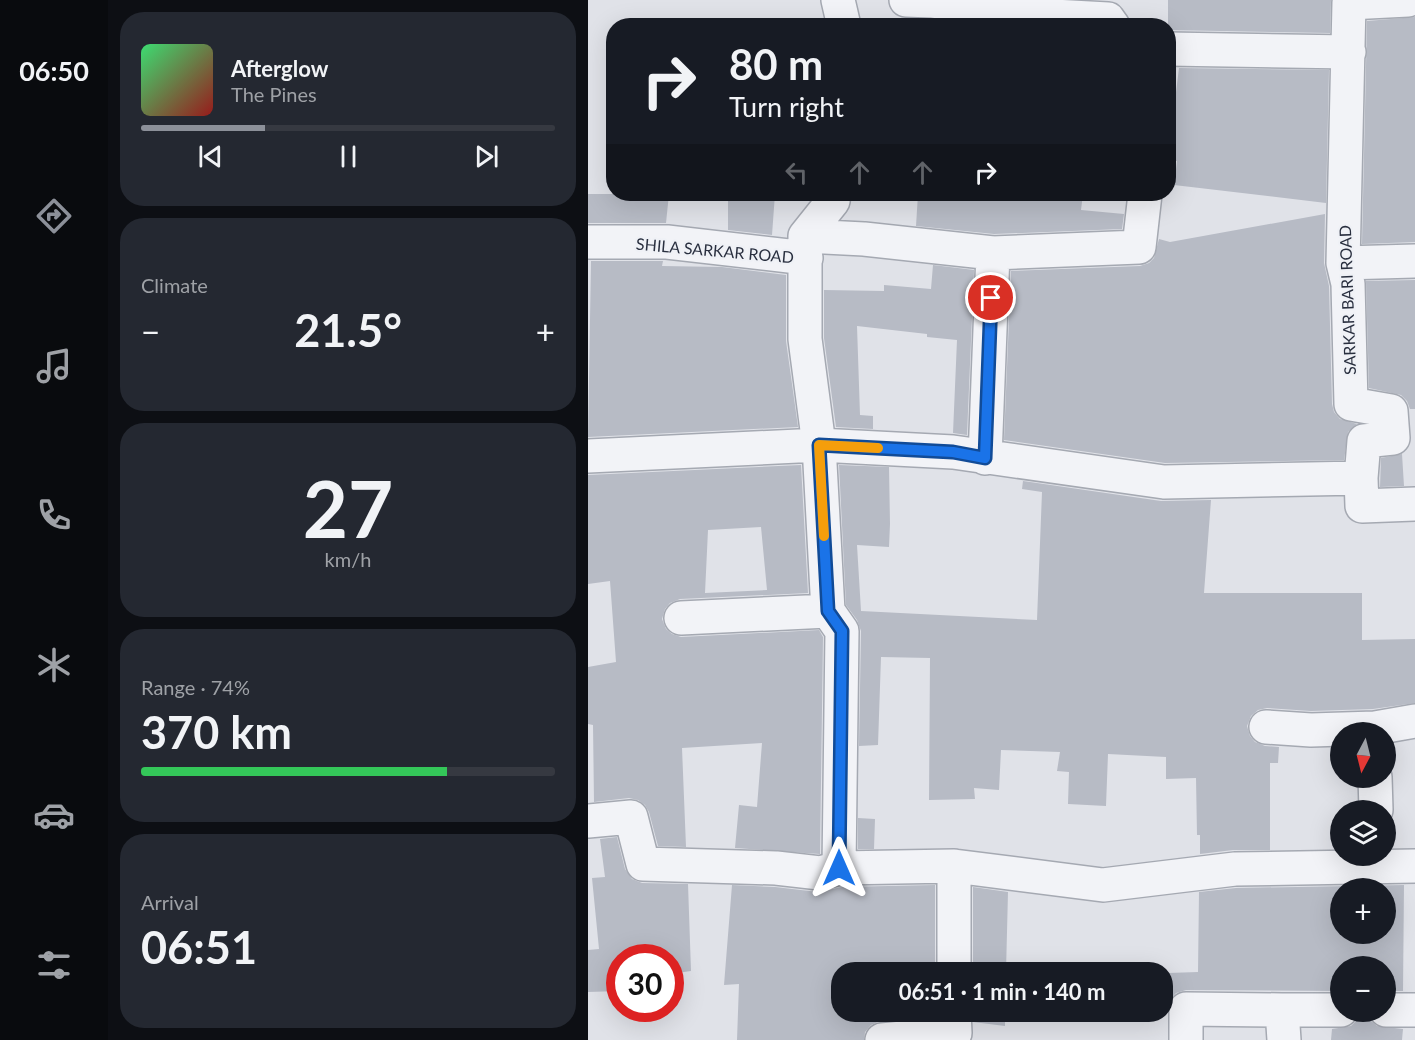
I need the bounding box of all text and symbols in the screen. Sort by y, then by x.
text: 80 m [729,39,823,89]
icon: right [630,42,708,120]
text: 06:50 [19,54,89,87]
text: Afterglow [231,55,328,82]
text: The Pines [231,82,317,106]
text: Turn right [729,90,844,123]
icon: previous [194,140,227,173]
icon: pause [332,140,365,173]
icon: next [470,140,503,173]
icon: left [780,156,813,189]
icon: ahead [843,156,876,189]
icon: ahead [906,156,939,189]
icon: right [969,156,1002,189]
icon: directions [33,195,75,237]
street label: SARKAR BARI ROAD [1335,225,1359,375]
street label: SHILA SARKAR ROAD [635,234,795,266]
pin [965,272,1016,323]
text: Climate [141,273,208,297]
icon: arrive [974,281,1007,314]
text: 21.5° [294,303,402,357]
text: − [141,311,160,351]
text: + [536,311,555,351]
icon: music [33,345,75,387]
text: 27 [303,461,393,555]
icon: phone [33,494,75,536]
text: km/h [325,547,371,571]
icon: climate [33,644,75,686]
text: Range · 74% [141,675,250,699]
text: 370 km [141,705,292,759]
north arrow [1330,722,1396,788]
map controls [1330,722,1396,1022]
icon: car [33,794,75,836]
button: layers [1330,800,1396,866]
position arrow [807,836,871,900]
button: + [1330,878,1396,944]
text: Arrival [141,890,199,914]
text: 06:51 [141,920,257,974]
icon: filters [33,944,75,986]
speed limit sign: 30 [606,944,684,1022]
button: − [1330,956,1396,1022]
text: 06:51 · 1 min · 140 m [899,978,1105,1005]

